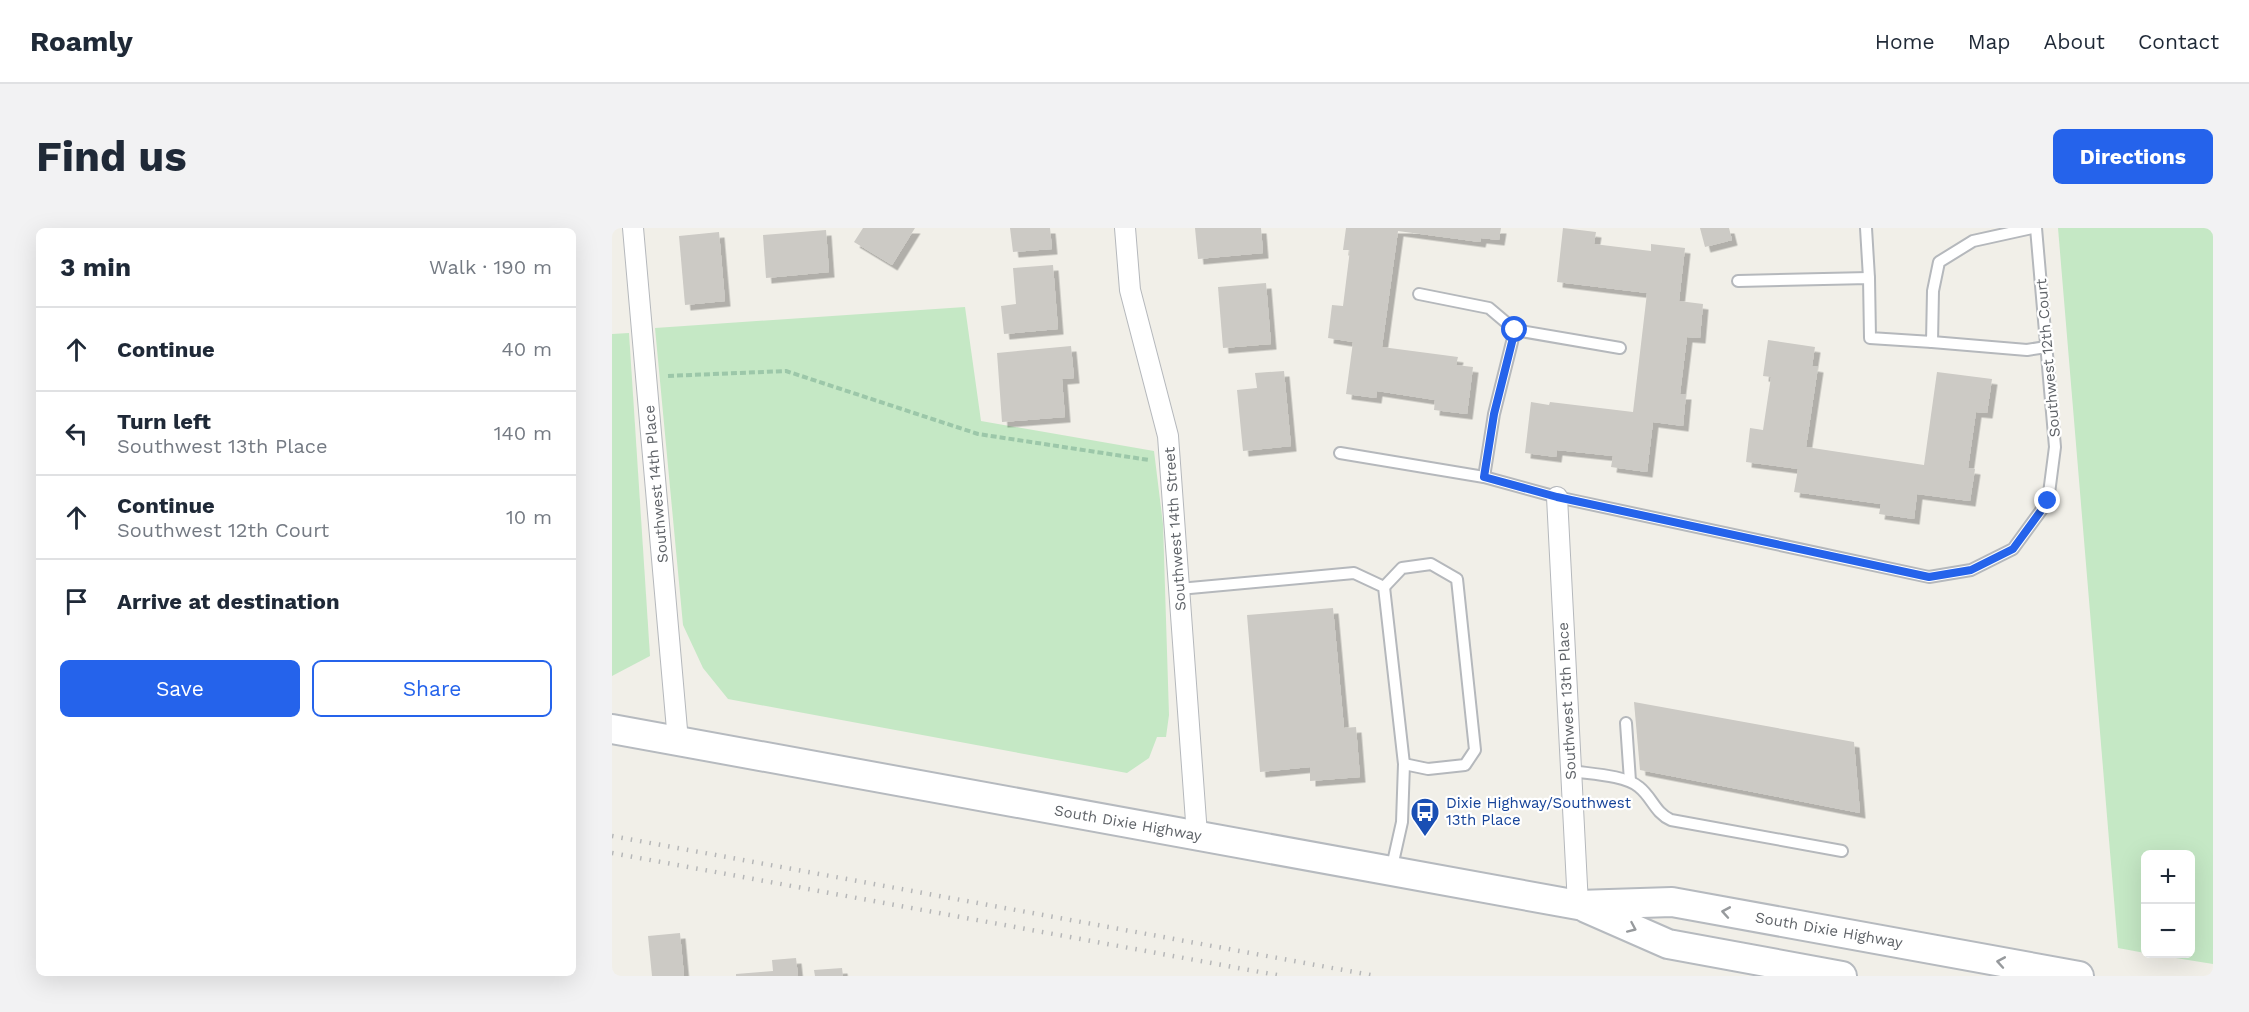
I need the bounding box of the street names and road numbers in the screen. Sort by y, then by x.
street label: Southwest 12th Court [2032,277,2064,438]
street label: Southwest 14th Place [640,404,672,564]
street label: Southwest 14th Street [1160,446,1190,611]
street label: Southwest 13th Place [1554,622,1580,780]
street label: South Dixie Highway [1053,801,1203,845]
street label: South Dixie Highway [1754,908,1904,952]

